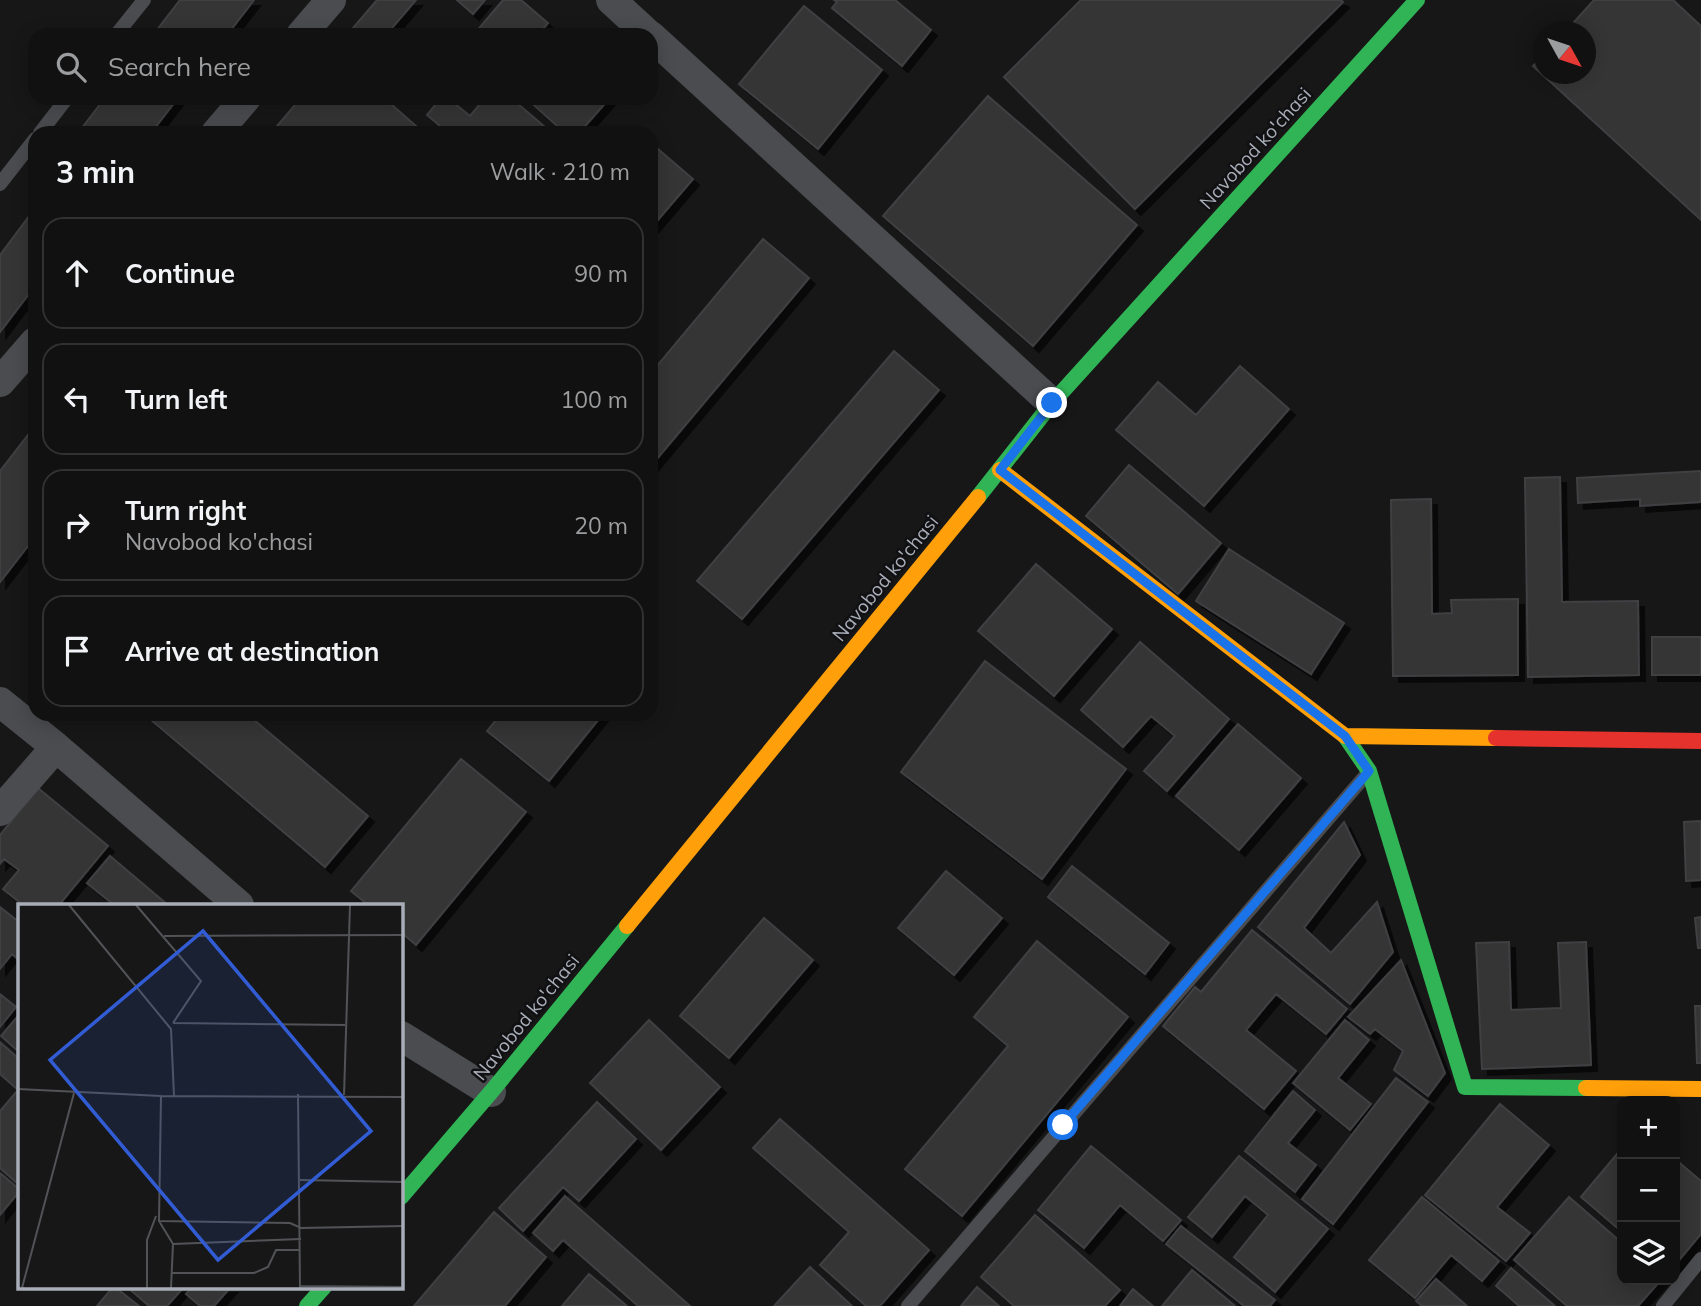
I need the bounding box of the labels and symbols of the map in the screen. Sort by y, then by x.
north arrow [1533,21,1596,84]
street label: Navobod ko'chasi [1194,82,1316,214]
route end [1036,387,1067,418]
street label: Navobod ko'chasi [827,510,943,646]
inset map [18,904,402,1288]
street label: Navobod ko'chasi [468,949,584,1085]
route start [1047,1109,1078,1140]

